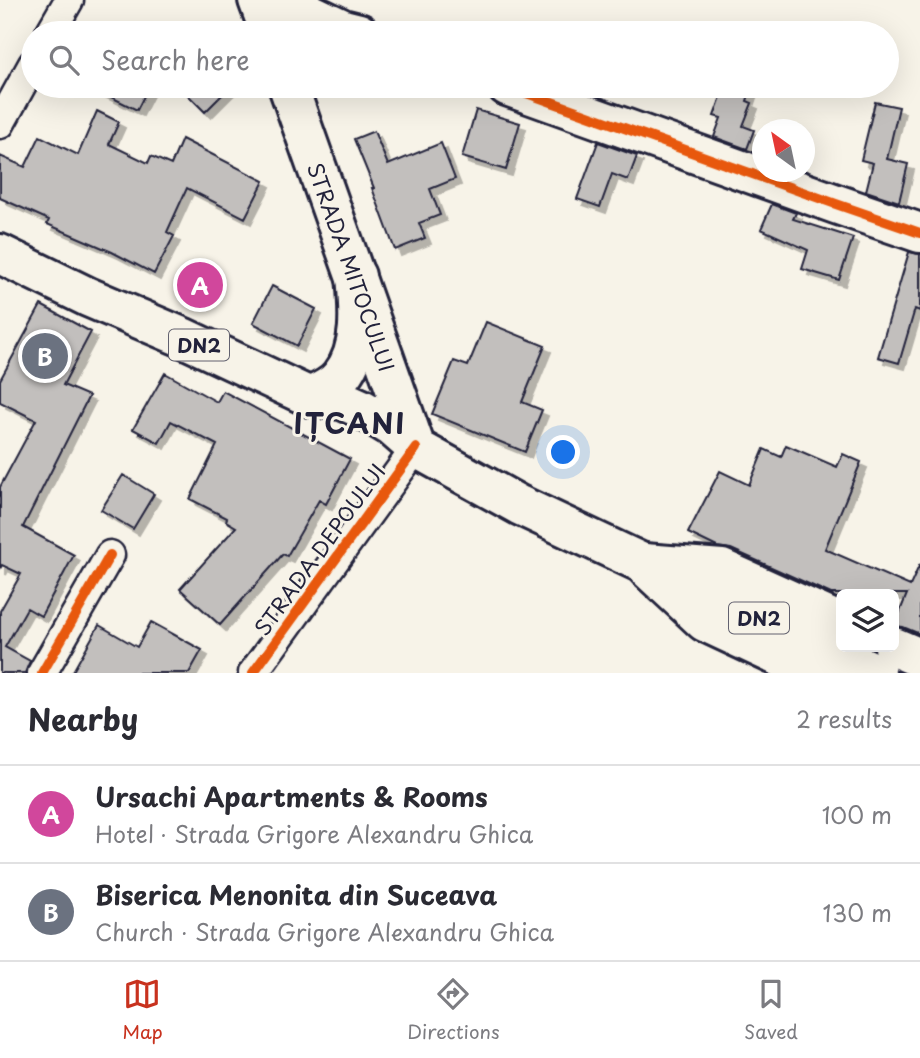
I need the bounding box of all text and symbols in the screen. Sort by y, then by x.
search box [21,21,899,98]
text: Search here [101,40,250,79]
icon: search [45,41,83,79]
north arrow [752,119,815,182]
street label: STRADA MITOCULUI [300,158,404,376]
pin: A [177,259,223,311]
pin: B [22,330,68,382]
road number: DN2 [169,330,229,360]
district label: IȚCANI [294,401,406,444]
your location [546,435,580,469]
street label: STRADA DEPOULUI [246,456,392,642]
map controls [836,589,899,652]
button: layers [836,589,899,652]
road number: DN2 [729,603,789,634]
text: Nearby [28,696,138,741]
text: 2 results [796,701,892,736]
text: Ursachi Apartments & Rooms [95,777,488,816]
text: A [42,797,60,832]
text: 100 m [822,797,892,832]
text: Hotel · Strada Grigore Alexandru Ghica [95,816,533,851]
text: Biserica Menonita din Suceava [95,875,497,914]
text: B [43,895,59,930]
text: 130 m [822,895,892,930]
text: Church · Strada Grigore Alexandru Ghica [95,914,554,949]
tab: Map [122,975,163,1045]
tab: Directions [407,975,500,1045]
tab: Saved [744,975,798,1045]

